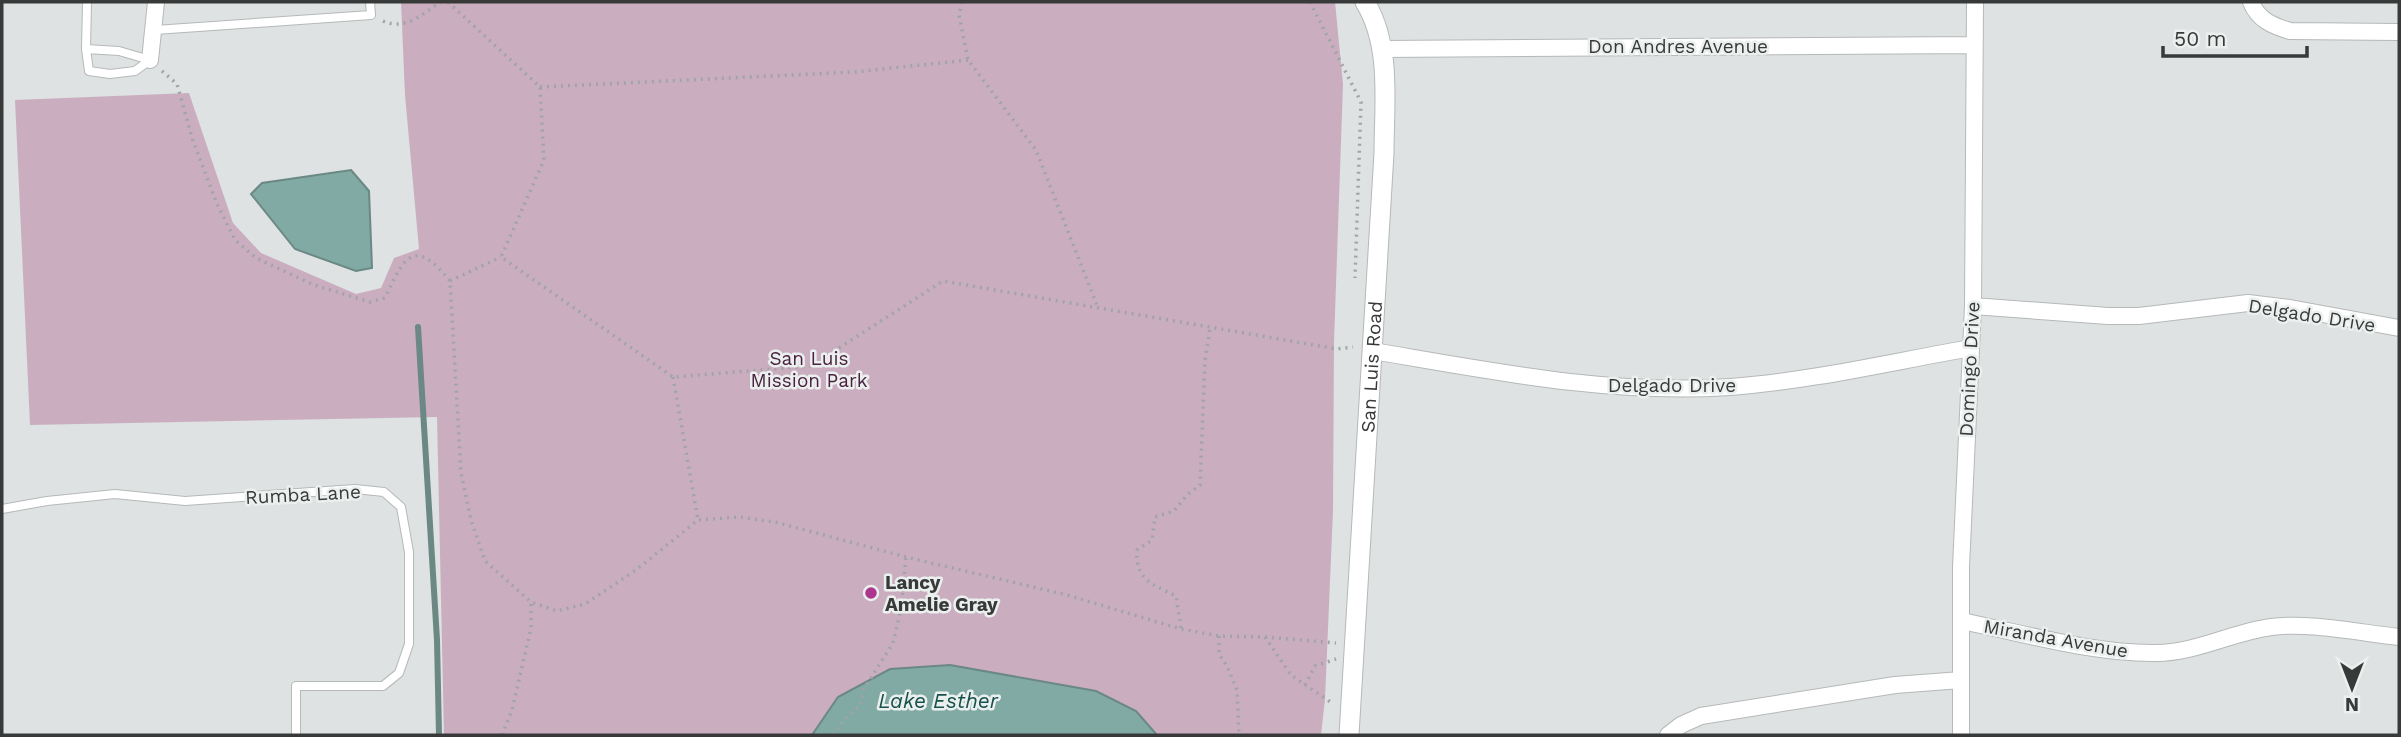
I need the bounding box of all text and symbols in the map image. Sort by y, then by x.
scale bar [2163,14,2306,58]
text: 50 m [2174,26,2226,51]
street label: Don Andres Avenue [1588,35,1768,58]
street label: Delgado Drive [2247,294,2377,337]
street label: San Luis Road [1356,300,1387,433]
street label: Domingo Drive [1954,301,1985,437]
park label: San Luis Mission Park [751,347,868,392]
street label: Delgado Drive [1608,374,1736,397]
street label: Rumba Lane [245,480,361,509]
place label: Lancy Amelie Gray [885,571,998,616]
marker: Lancy Amelie Gray [863,585,879,601]
street label: Miranda Avenue [1982,614,2130,663]
north arrow [2317,653,2387,723]
water label: Lake Esther [878,688,999,713]
text: N [2345,693,2359,716]

